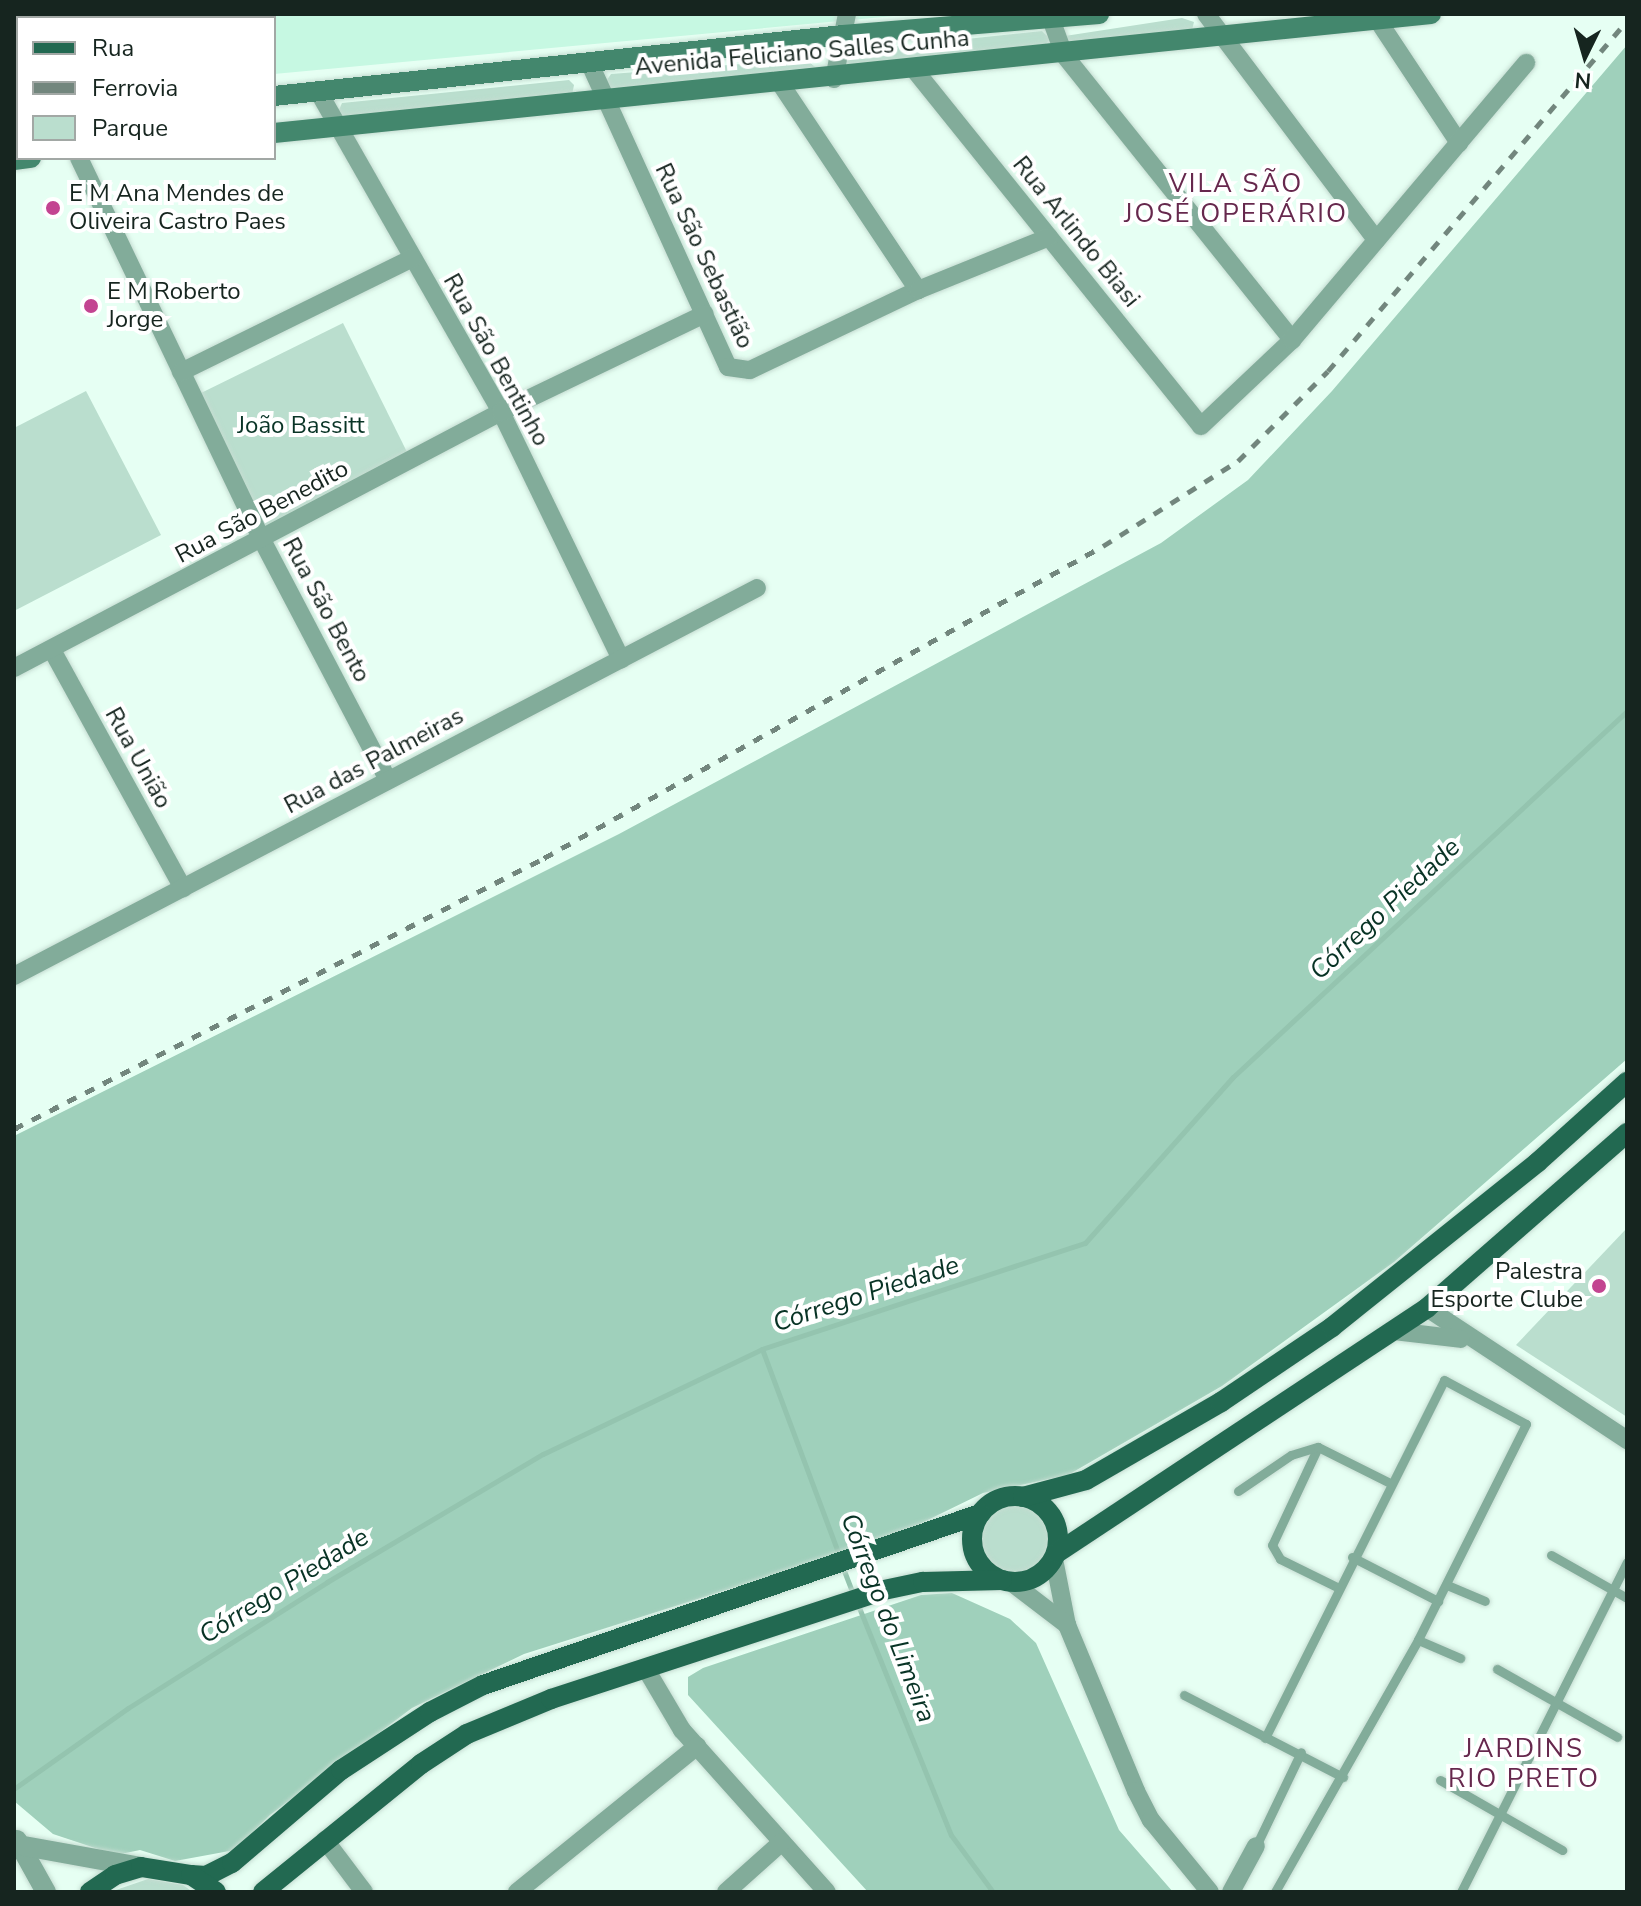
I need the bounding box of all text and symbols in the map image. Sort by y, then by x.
legend [16,16,276,160]
north arrow [1545,16,1625,96]
street label: Avenida Feliciano Salles Cunha [633,24,971,82]
text: Rua [92,32,134,64]
text: N [1573,64,1592,96]
text: Ferrovia [92,72,178,104]
text: Parque [92,112,168,144]
street label: Rua Arlindo Biasi [1006,151,1146,313]
street label: Rua São Sebastião [648,159,760,353]
district label: VILA SÃO JOSÉ OPERÁRIO [1124,168,1348,230]
place label: E M Ana Mendes de Oliveira Castro Paes [69,180,286,236]
marker: E M Ana Mendes de Oliveira Castro Paes [44,199,62,217]
street label: Rua São Bentinho [437,269,555,451]
place label: E M Roberto Jorge [107,278,241,334]
marker: E M Roberto Jorge [82,297,100,315]
park label: João Bassitt [237,412,365,440]
street label: Rua São Benedito [170,454,354,570]
street label: Rua São Bento [276,533,376,687]
street label: Rua União [98,702,178,814]
street label: Rua das Palmeiras [279,702,469,820]
water label: Córrego Piedade [1303,831,1467,987]
water label: Córrego Piedade [769,1249,963,1339]
place label: Palestra Esporte Clube [1430,1258,1583,1314]
marker: Palestra Esporte Clube [1590,1277,1608,1295]
water label: Córrego do Limeira [834,1509,942,1727]
water label: Córrego Piedade [193,1521,375,1651]
district label: JARDINS RIO PRETO [1448,1733,1600,1794]

